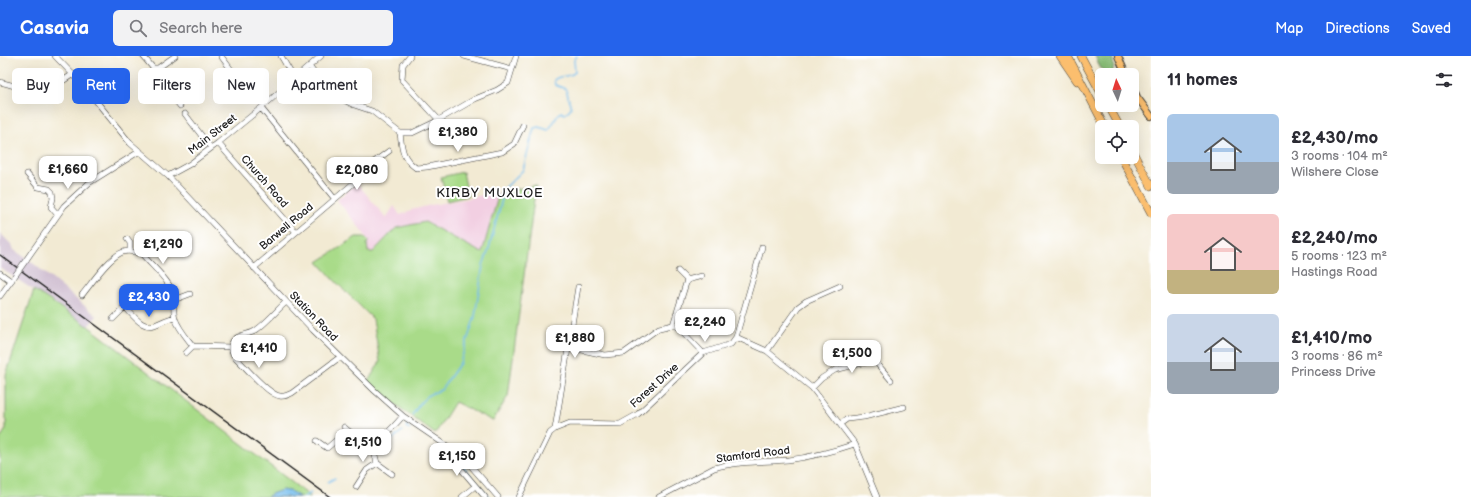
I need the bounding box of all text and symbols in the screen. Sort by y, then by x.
search box [113,10,393,46]
text: Casavia [20,17,89,40]
icon: search [127,17,149,39]
text: Search here [159,19,242,38]
text: Map [1275,20,1303,37]
text: Directions [1325,20,1390,37]
text: Saved [1412,20,1451,37]
chip: Buy [12,68,64,104]
chip: Rent [72,68,130,104]
chip: Filters [138,68,205,104]
chip: New [213,68,269,104]
chip: Apartment [277,68,372,104]
north arrow [1095,68,1139,112]
map controls [1095,68,1139,164]
icon: filters [1433,69,1455,91]
text: 11 homes [1167,70,1238,90]
street label: Main Street [186,111,239,157]
pin: £1,380 [425,119,491,153]
button: locate [1095,120,1139,164]
text: £1,380 [438,124,478,140]
text: £2,430/mo [1291,128,1378,148]
icon: home [1199,130,1247,178]
text: 3 rooms · 104 m² [1291,148,1388,164]
street label: Church Road [238,152,291,210]
pin: £1,660 [35,156,101,190]
pin: £2,080 [324,157,390,191]
text: £1,660 [48,161,88,177]
text: £2,080 [336,162,378,178]
text: Wilshere Close [1291,164,1379,180]
district label: KIRBY MUXLOE [436,185,544,201]
street label: Barwell Road [257,200,316,253]
text: £2,240/mo [1291,228,1378,248]
icon: home [1199,230,1247,278]
pin: £1,290 [130,231,196,265]
text: £1,290 [143,236,183,252]
text: 5 rooms · 123 m² [1291,248,1387,264]
text: Hastings Road [1291,264,1378,280]
pin: £2,430 [116,284,182,318]
text: £2,430 [128,289,170,305]
street label: Station Road [287,289,341,344]
pin: £2,240 [672,309,738,343]
text: £2,240 [684,314,726,330]
pin: £1,880 [542,325,608,359]
text: £1,410/mo [1291,328,1372,348]
text: £1,880 [555,330,595,346]
icon: home [1199,330,1247,378]
pin: £1,410 [226,335,292,369]
text: £1,410 [240,340,278,356]
pin: £1,500 [819,340,885,374]
text: £1,500 [832,345,872,361]
text: 3 rooms · 86 m² [1291,348,1383,364]
street label: Forest Drive [628,360,681,410]
text: Princess Drive [1291,364,1376,380]
pin: £1,510 [330,429,396,463]
text: £1,510 [344,434,382,450]
pin: £1,150 [424,443,490,477]
street label: Stamford Road [716,444,791,465]
text: £1,150 [438,448,476,464]

